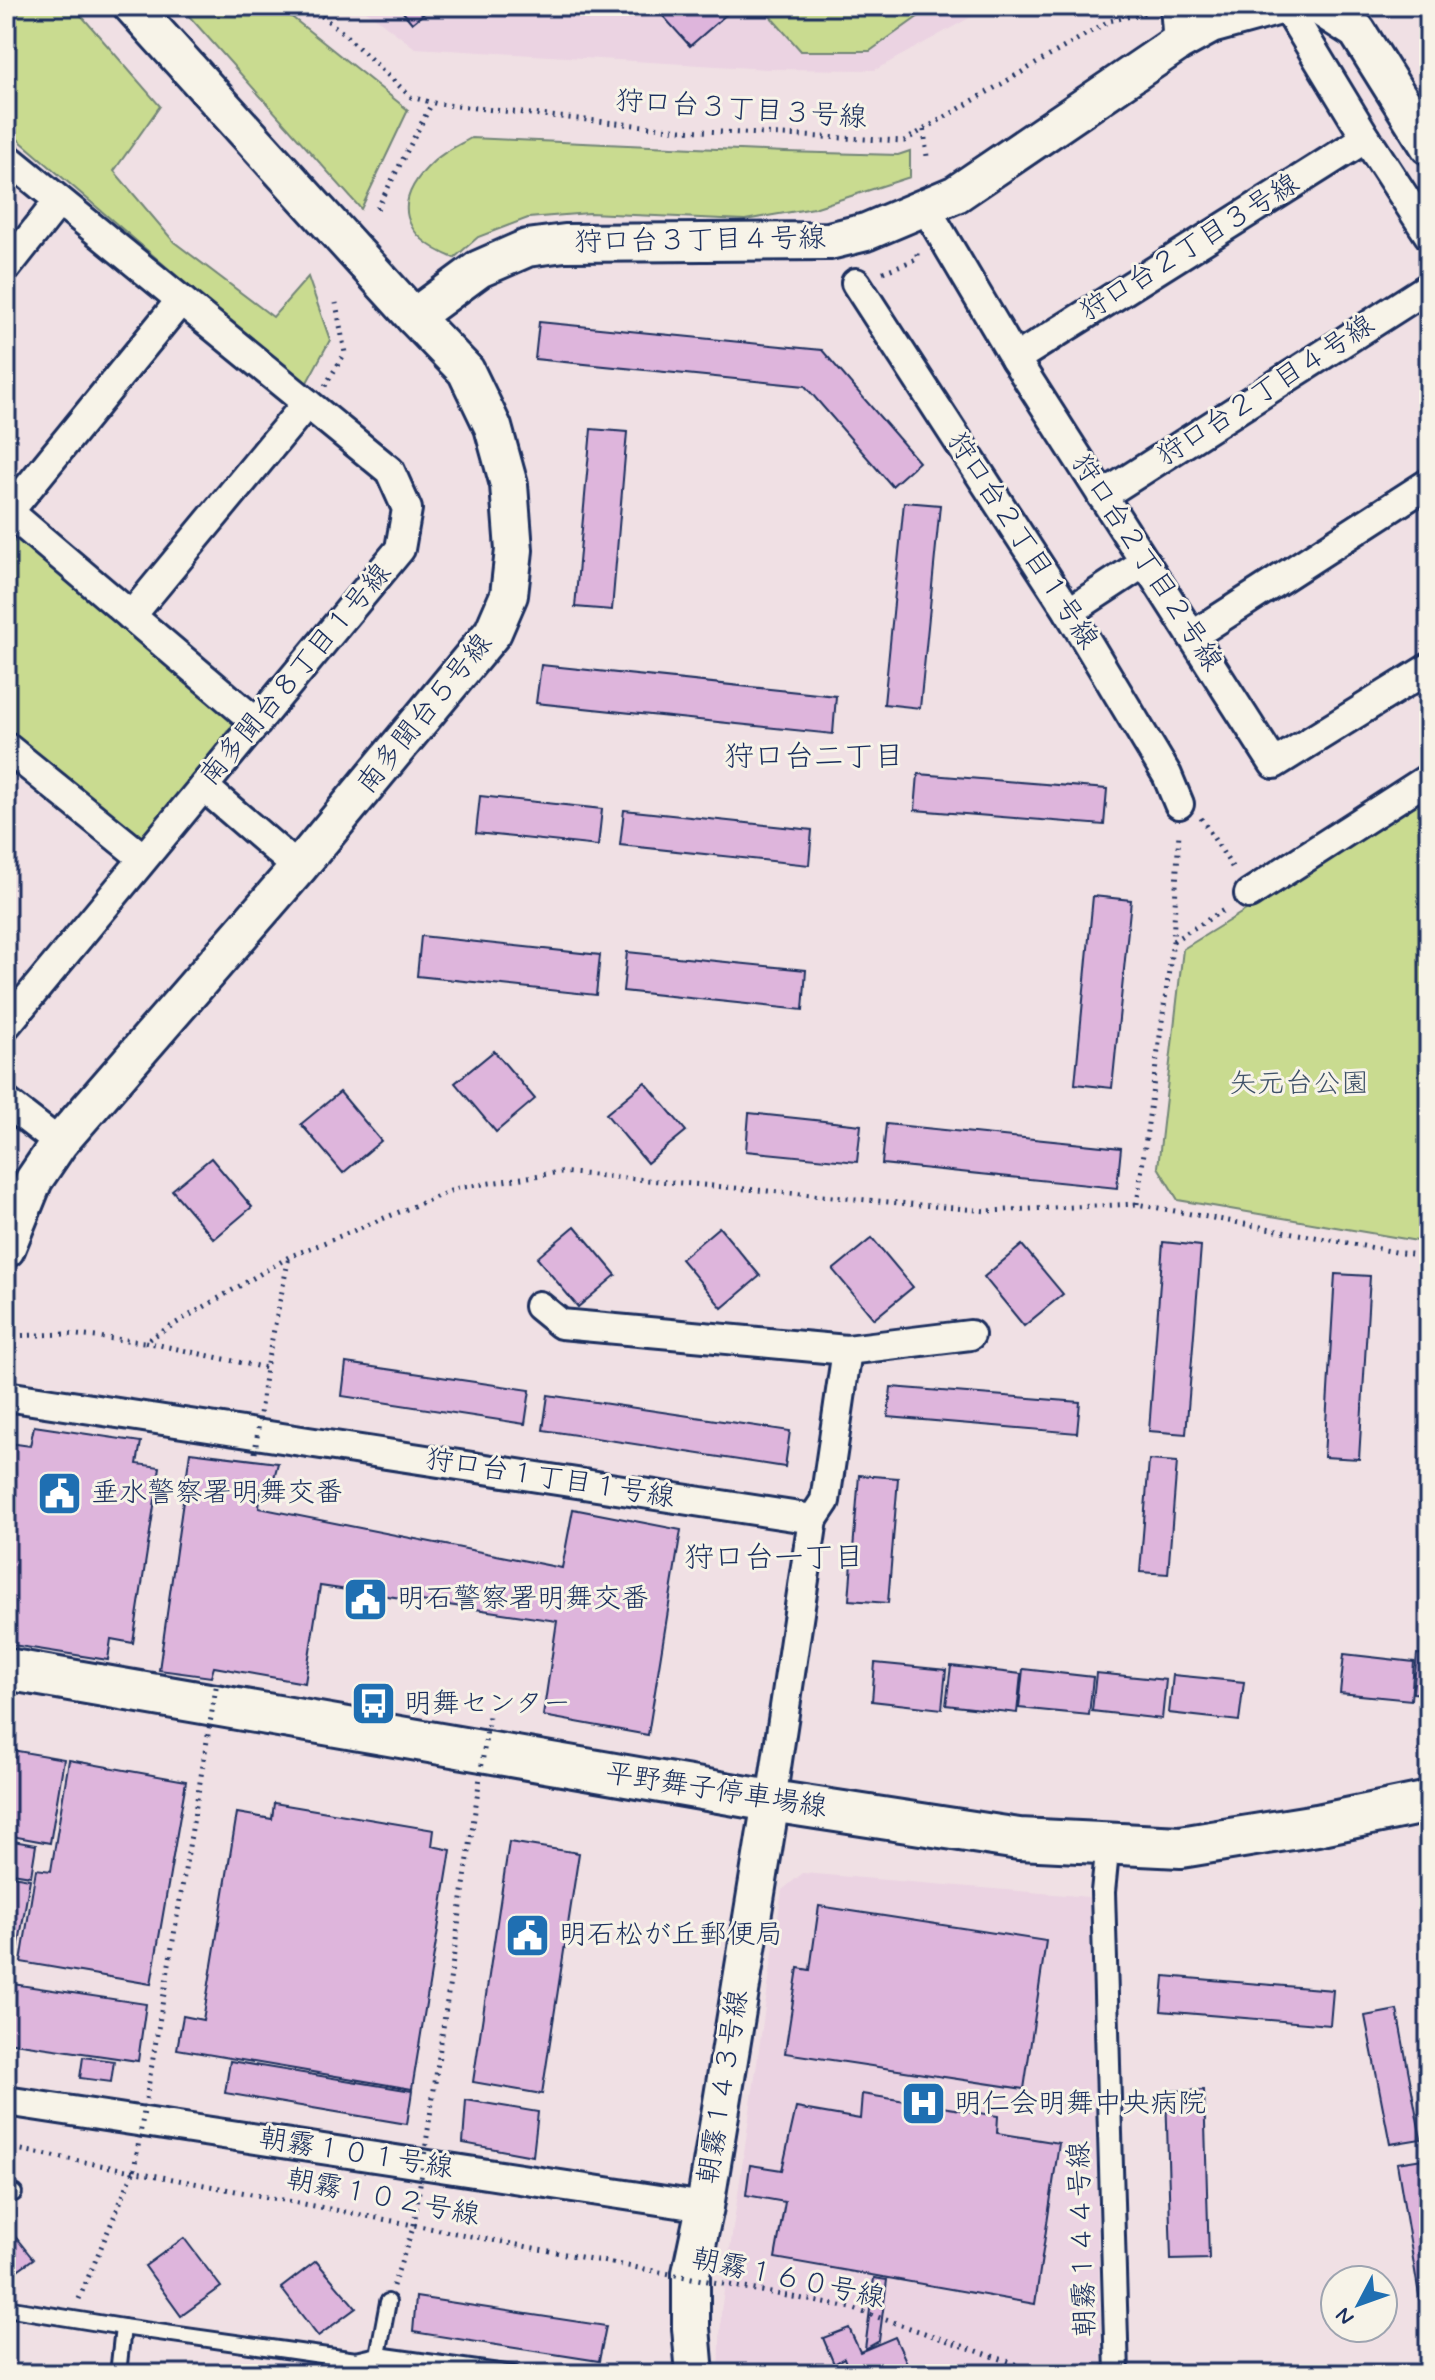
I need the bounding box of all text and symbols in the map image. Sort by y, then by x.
street label: 狩口台３丁目３号線 [614,83,868,137]
street label: 狩口台２丁目３号線 [1073,166,1307,330]
street label: 狩口台３丁目４号線 [574,220,826,262]
street label: 狩口台２丁目４号線 [1150,307,1382,475]
street label: 狩口台２丁目１号線 [938,425,1106,657]
street label: 狩口台２丁目２号線 [1062,447,1230,679]
street label: 南多聞台８丁目１号線 [192,556,400,794]
street label: 南多聞台５号線 [349,626,501,802]
district label: 狩口台二丁目 [724,738,904,777]
park label: 矢元台公園 [1229,1066,1369,1103]
street label: 狩口台１丁目１号線 [423,1441,677,1517]
public building icon: 垂水警察署明舞交番 [36,1469,84,1517]
place label: 垂水警察署明舞交番 [91,1475,343,1512]
district label: 狩口台一丁目 [684,1539,864,1578]
public building icon: 明石警察署明舞交番 [342,1575,390,1623]
place label: 明石警察署明舞交番 [397,1581,649,1618]
bus stop icon: 明舞センター [349,1680,397,1728]
place label: 明舞センター [404,1686,571,1723]
street label: 平野舞子停車場線 [602,1755,830,1827]
public building icon: 明石松が丘郵便局 [504,1911,552,1959]
place label: 明石松が丘郵便局 [559,1917,783,1954]
street label: 朝霧１４３号線 [690,1987,758,2187]
hospital icon: 明仁会明舞中央病院 [899,2080,947,2128]
place label: 明仁会明舞中央病院 [954,2086,1206,2123]
street label: 朝霧１０１号線 [256,2120,456,2188]
street label: 朝霧１４４号線 [1061,2140,1105,2338]
street label: 朝霧１０２号線 [283,2161,483,2235]
street label: 朝霧１６０号線 [688,2241,888,2317]
north arrow [1319,2264,1399,2344]
text: N [1330,2301,1361,2331]

